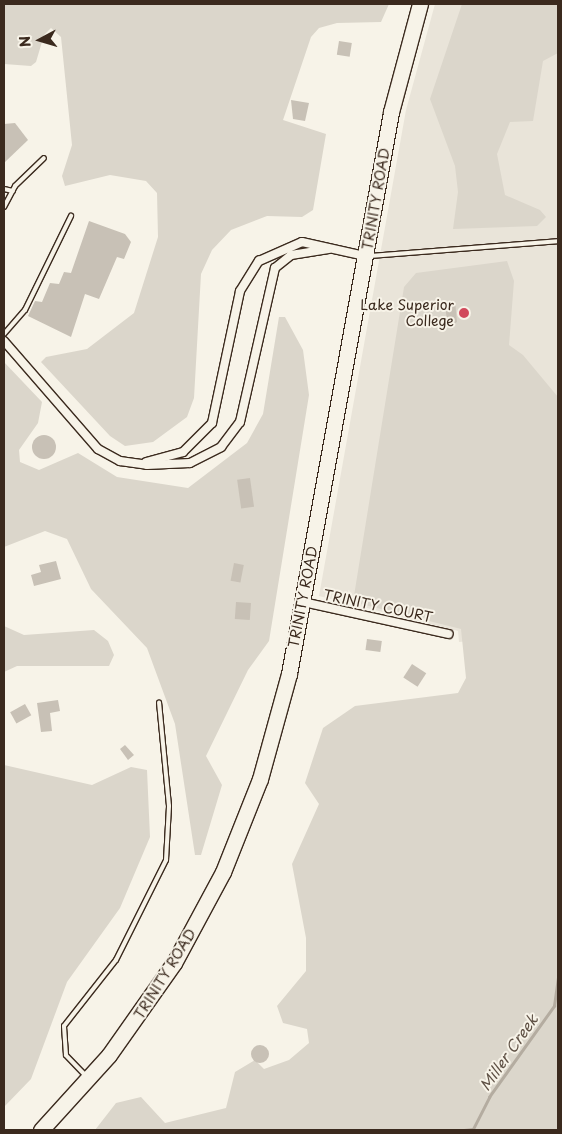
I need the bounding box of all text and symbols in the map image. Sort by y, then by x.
north arrow [15,15,65,65]
text: N [14,35,36,48]
street label: TRINITY ROAD [359,147,393,251]
place label: Lake Superior College [360,297,454,330]
marker: Lake Superior College [458,307,470,319]
street label: TRINITY ROAD [285,545,321,649]
street label: TRINITY COURT [322,586,434,626]
street label: TRINITY ROAD [131,926,199,1022]
water label: Miller Creek [475,1010,541,1094]

